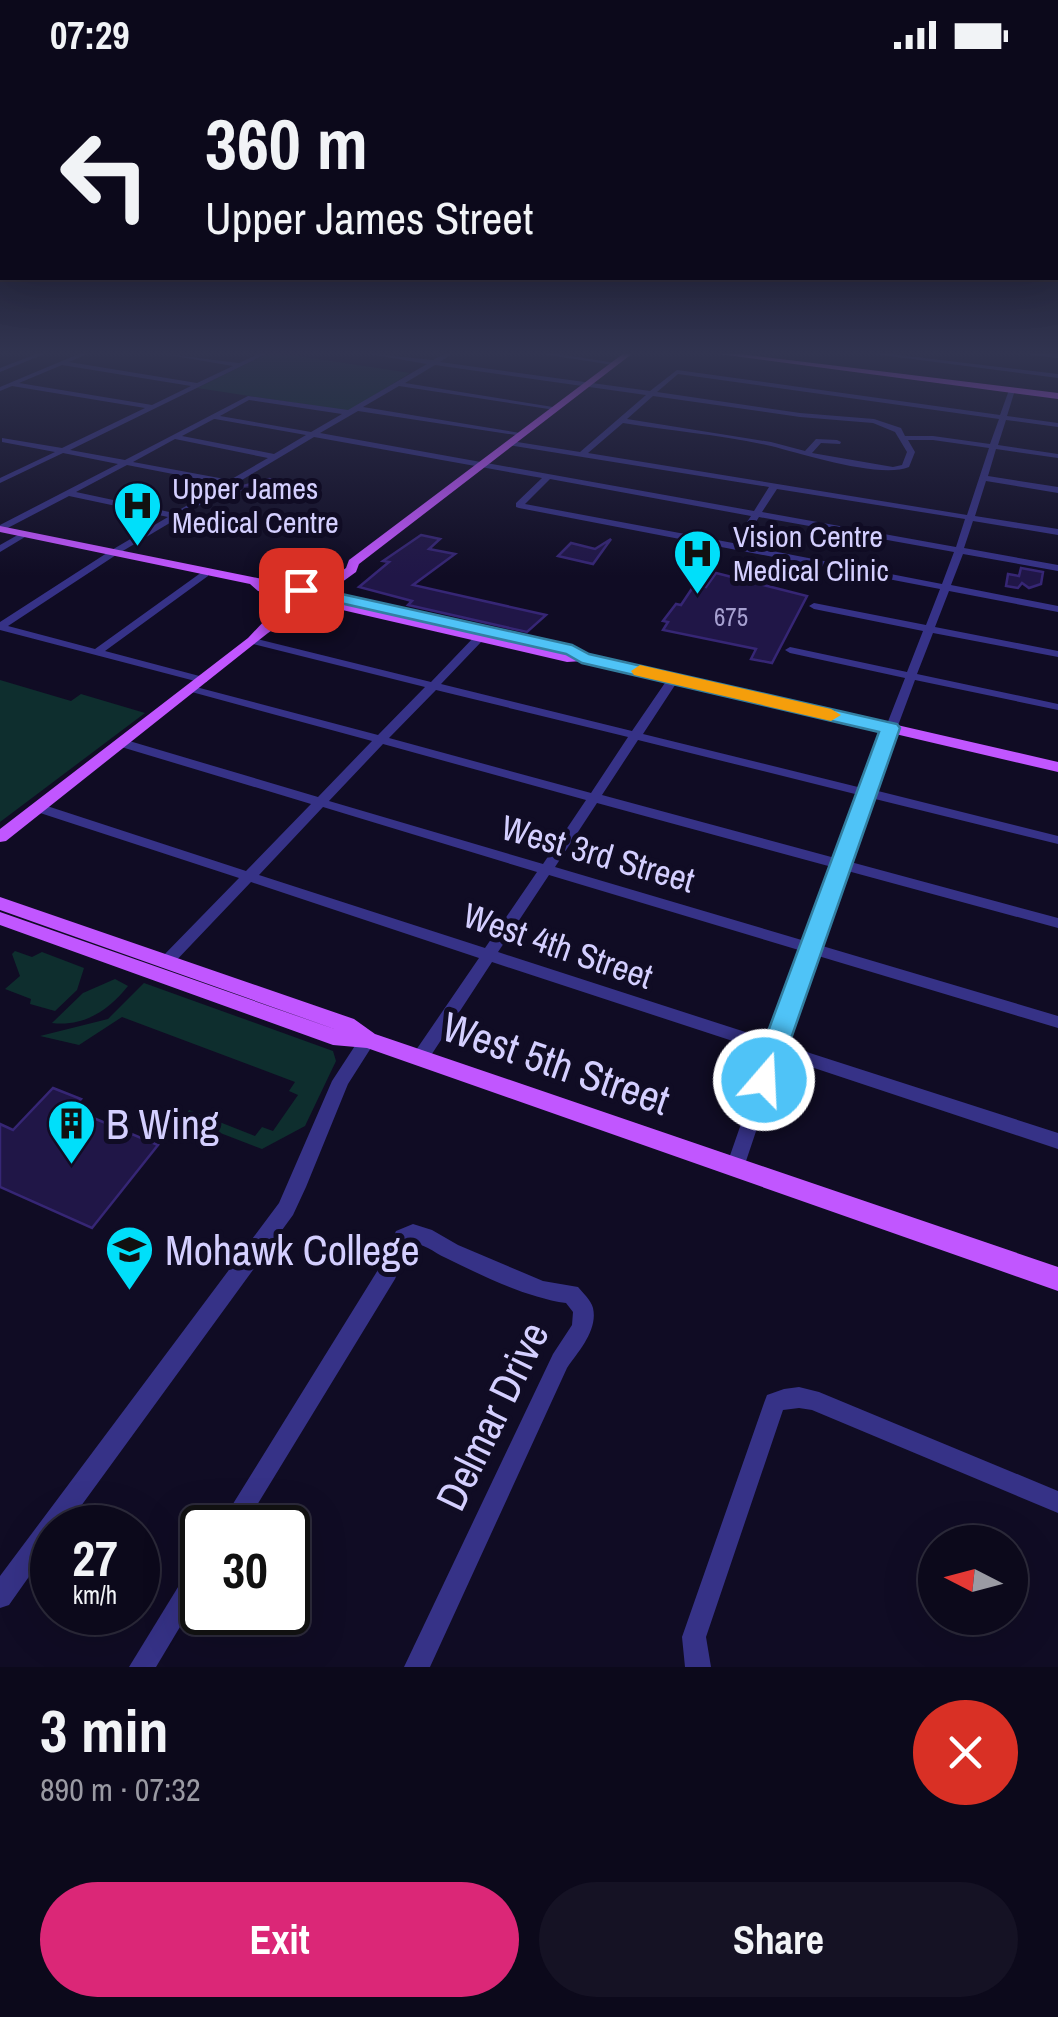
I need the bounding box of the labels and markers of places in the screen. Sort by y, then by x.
place label: Upper James Medical Centre [172,468,339,542]
hospital icon: Upper James Medical Centre [111,480,163,548]
place label: Vision Centre Medical Clinic [733,516,889,590]
hospital icon: Vision Centre Medical Clinic [672,528,724,596]
pin [259,548,344,633]
place label: B Wing [106,1096,219,1152]
building icon: B Wing [45,1098,97,1166]
place label: Mohawk College [165,1222,420,1278]
school or university icon: Mohawk College [104,1224,156,1292]

